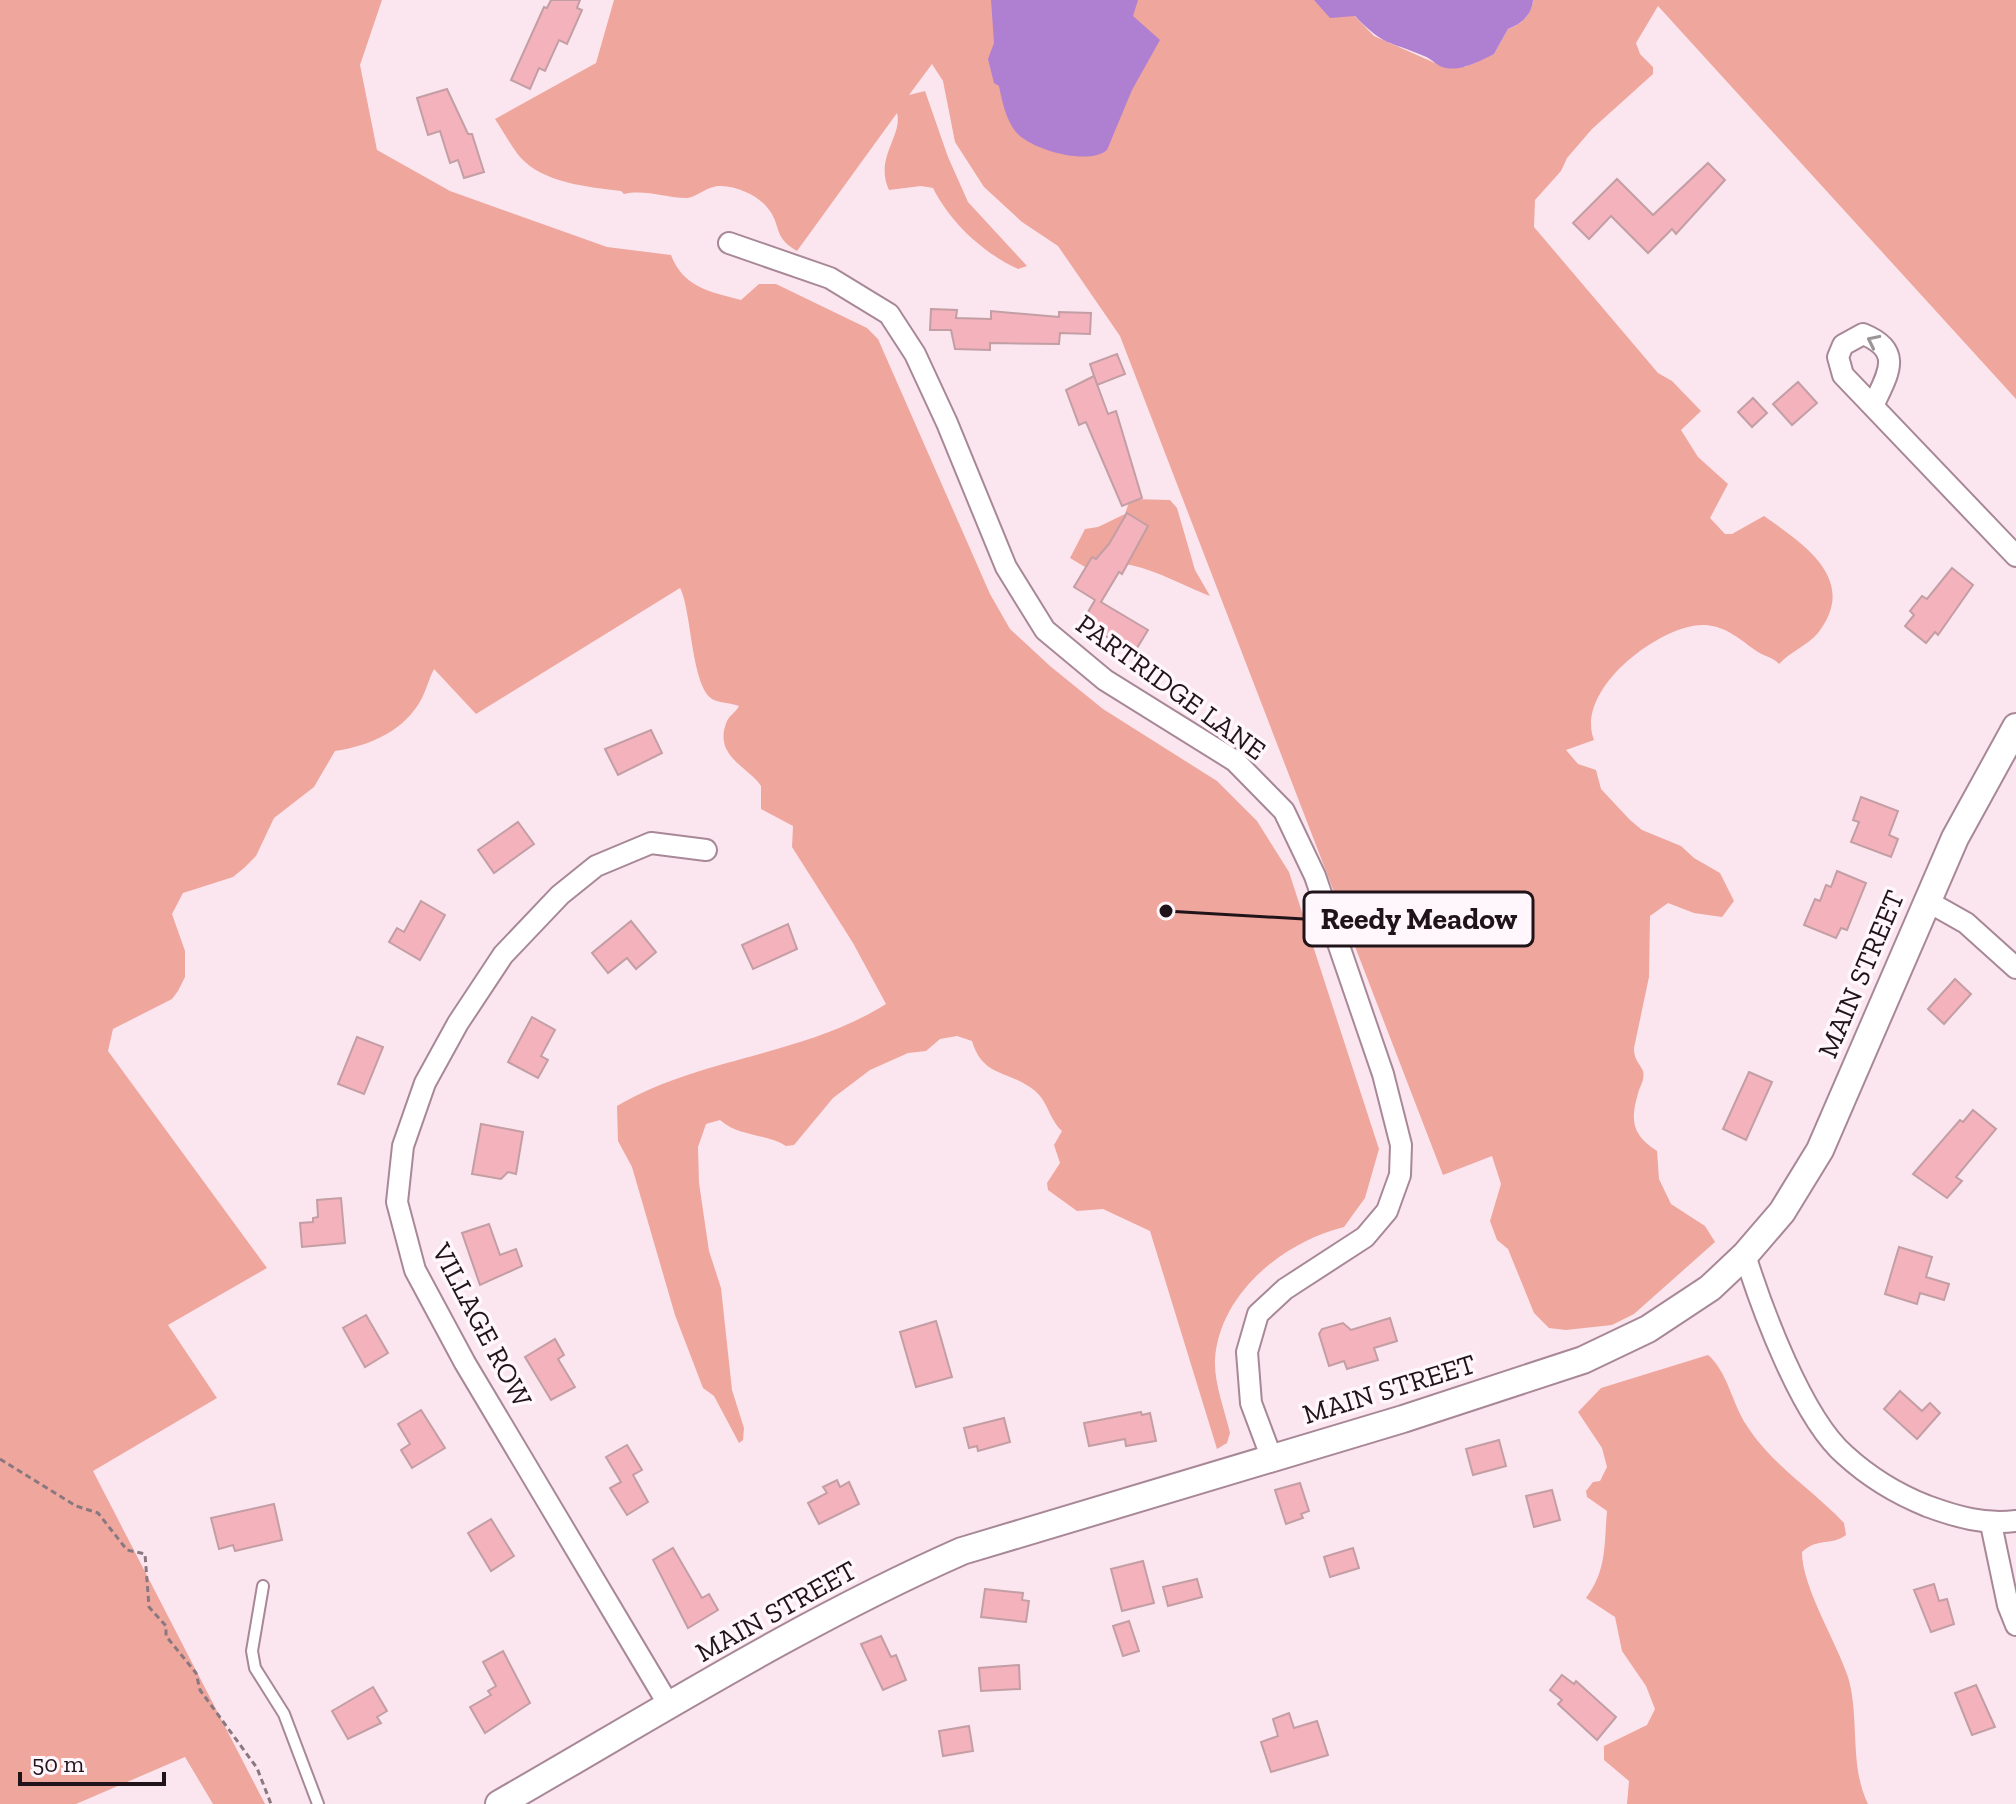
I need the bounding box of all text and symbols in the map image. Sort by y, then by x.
one-way arrow [1867,335,1882,351]
street label: PARTRIDGE LANE [1070,607,1272,767]
street label: MAIN STREET [1811,885,1911,1063]
callout: Reedy Meadow [1304,892,1533,946]
text: Reedy Meadow [1321,901,1518,937]
street label: VILLAGE ROW [425,1237,539,1413]
street label: MAIN STREET [1299,1347,1479,1431]
street label: MAIN STREET [690,1553,862,1669]
scale bar [20,1736,164,1786]
text: 50 m [32,1749,85,1778]

